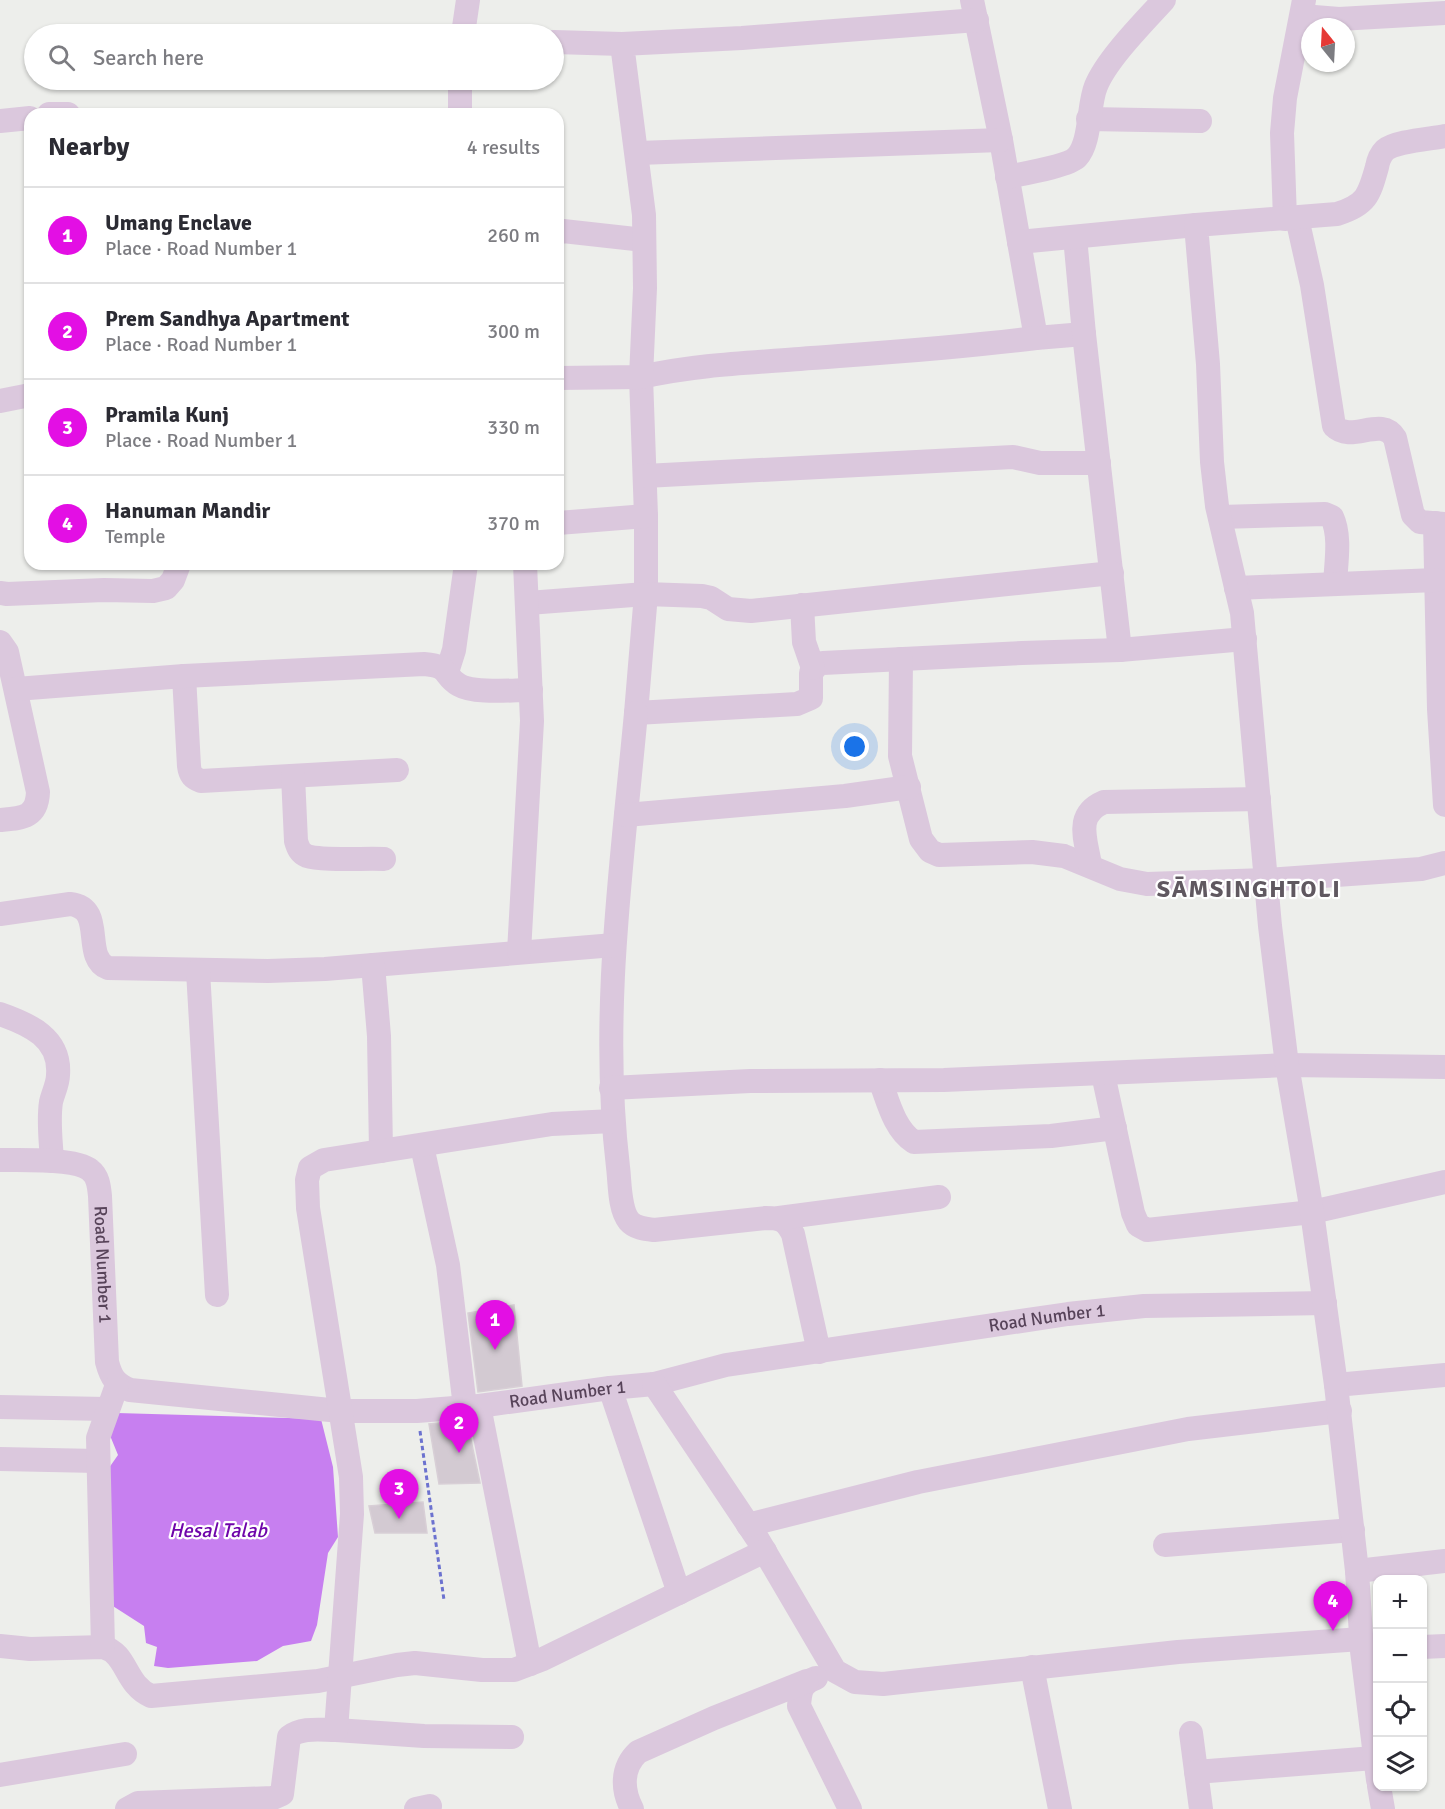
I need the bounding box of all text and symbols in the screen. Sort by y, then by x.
north arrow [1301,18,1355,72]
search box [24,24,564,90]
icon: search [45,41,78,74]
text: Search here [93,44,204,71]
text: Nearby [48,131,129,163]
text: 4 results [467,135,540,160]
text: Umang Enclave [105,209,252,236]
text: 1 [62,223,73,248]
text: 260 m [487,223,540,248]
text: Place · Road Number 1 [105,236,297,261]
text: Prem Sandhya Apartment [105,305,349,332]
text: 2 [62,319,73,344]
text: 300 m [487,319,540,344]
text: Place · Road Number 1 [105,332,297,357]
text: Pramila Kunj [105,401,229,428]
text: 3 [62,415,73,440]
text: 330 m [487,415,540,440]
text: Place · Road Number 1 [105,428,297,453]
text: Hanuman Mandir [105,497,270,524]
text: 4 [62,511,73,536]
text: 370 m [487,511,540,536]
text: Temple [105,524,165,549]
your location [840,732,869,761]
district label: SĀMSINGHTOLI [1157,874,1341,904]
street label: Road Number 1 [89,1205,116,1324]
street label: Road Number 1 [987,1299,1106,1337]
pin: 1 [476,1300,514,1350]
street label: Road Number 1 [508,1376,627,1413]
pin: 2 [440,1404,478,1453]
pin: 3 [380,1470,418,1519]
water label: Hesal Talab [169,1518,268,1543]
map controls [1373,1575,1427,1791]
button: + [1373,1575,1427,1629]
pin: 4 [1314,1582,1352,1631]
button: − [1373,1629,1427,1683]
button: locate [1373,1683,1427,1737]
button: layers [1373,1737,1427,1791]

